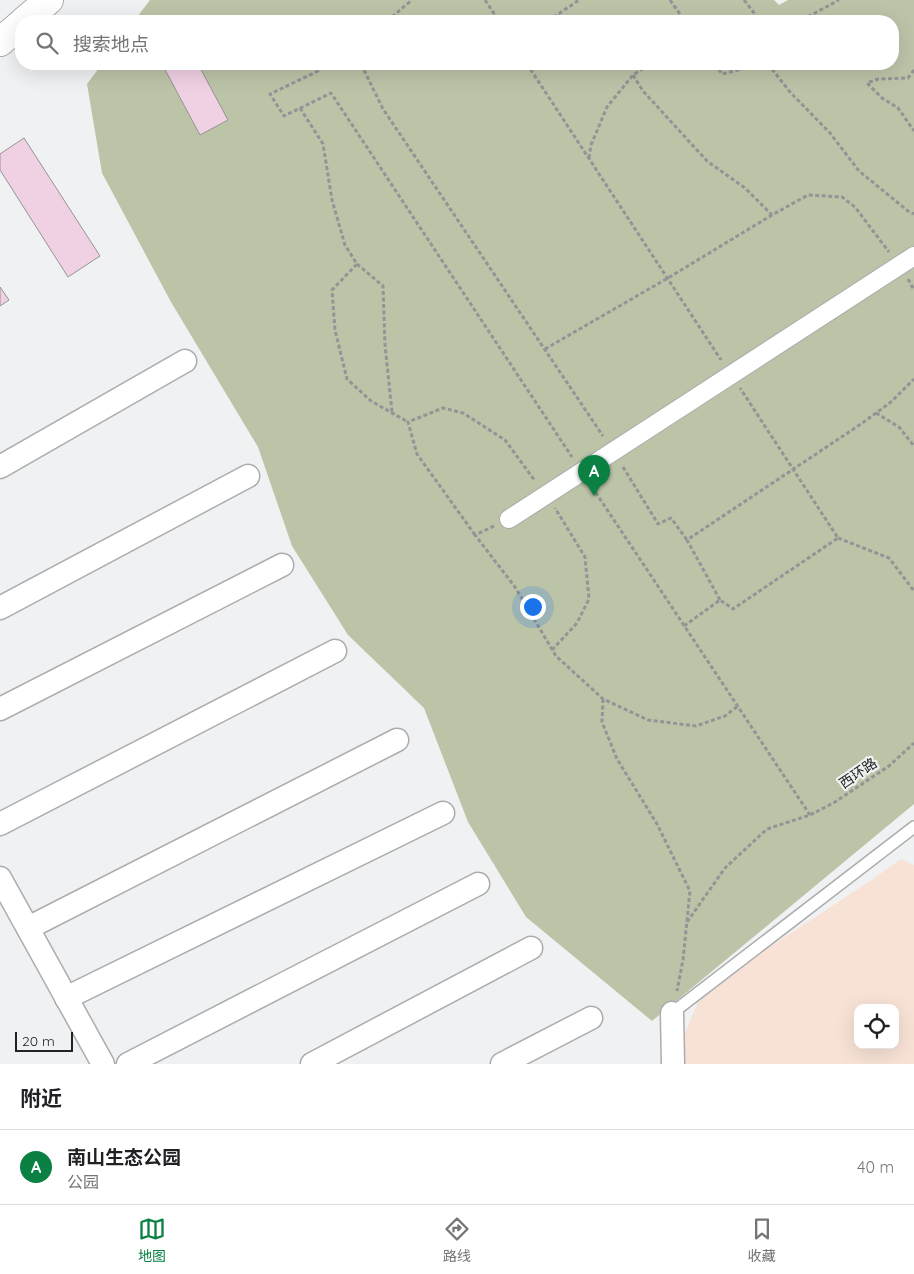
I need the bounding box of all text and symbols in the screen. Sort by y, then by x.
search box [15,15,899,70]
icon: search [33,29,61,57]
text: 搜索地点 [73,32,149,56]
pin: A [578,455,610,496]
your location [520,594,546,620]
street label: 西环路 [836,754,880,792]
map controls [854,1004,899,1049]
button: locate [854,1004,899,1049]
scale bar [15,1029,72,1052]
text: 20 m [22,1032,55,1050]
text: 附近 [20,1085,62,1111]
text: 南山生态公园 [67,1145,181,1169]
text: A [31,1157,41,1177]
text: 40 m [857,1157,894,1177]
text: 公园 [67,1172,99,1192]
tab: 地图 [138,1215,166,1265]
tab: 路线 [443,1215,471,1265]
tab: 收藏 [748,1215,776,1265]

